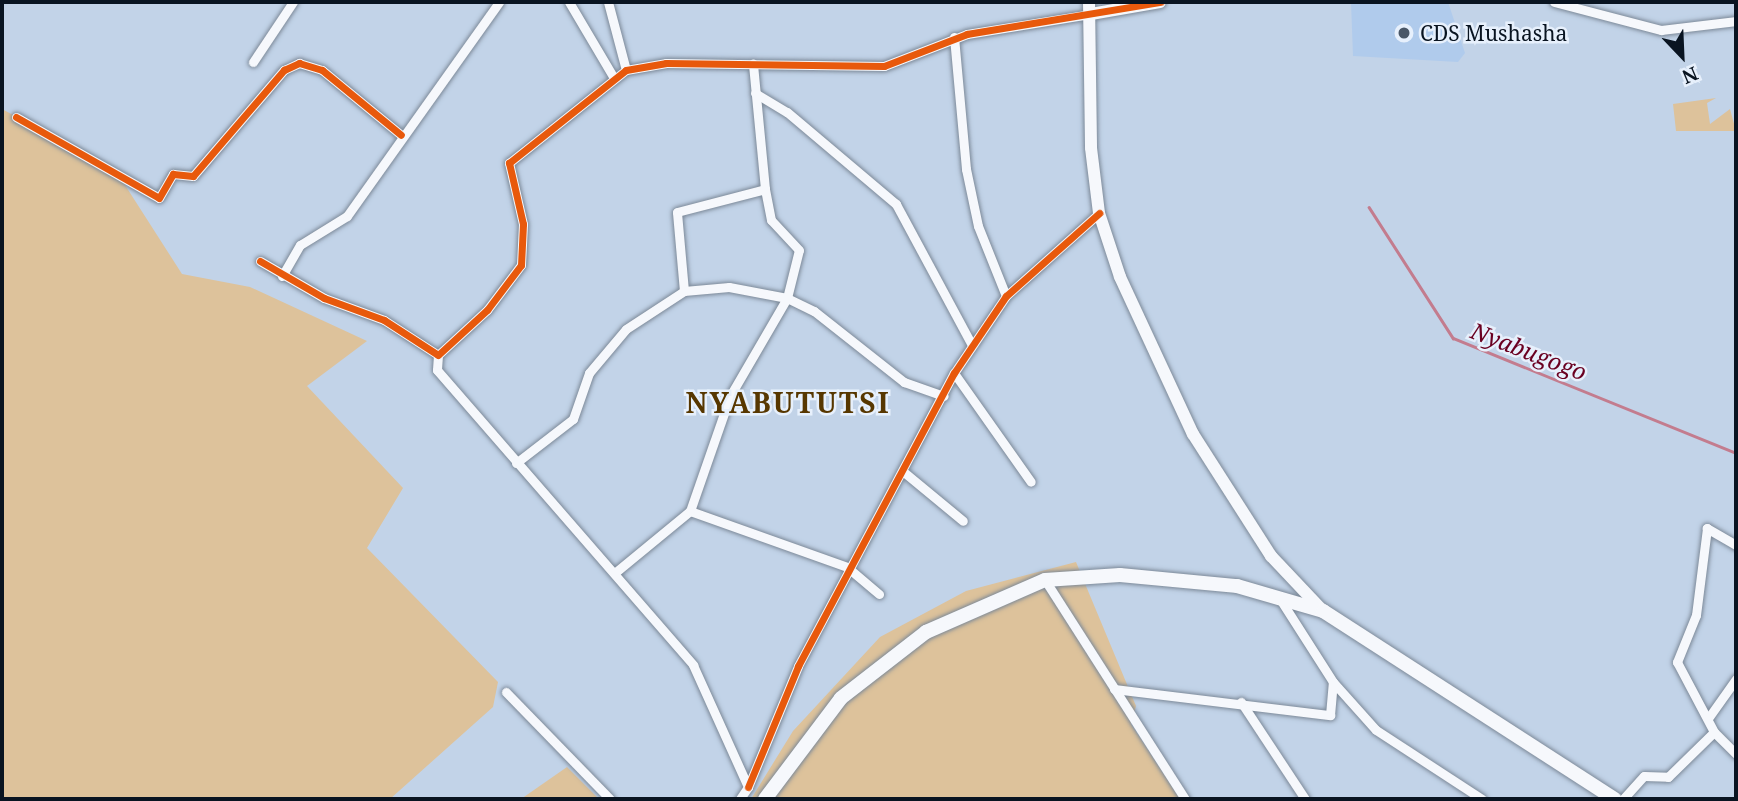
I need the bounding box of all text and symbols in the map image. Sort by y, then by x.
place label: CDS Mushasha [1420,20,1567,46]
north arrow [1647,21,1717,91]
marker: CDS Mushasha [1394,23,1414,43]
text: N [1678,60,1702,90]
water label: Nyabugogo [1467,316,1591,386]
district label: NYABUTUTSI [687,385,889,419]

